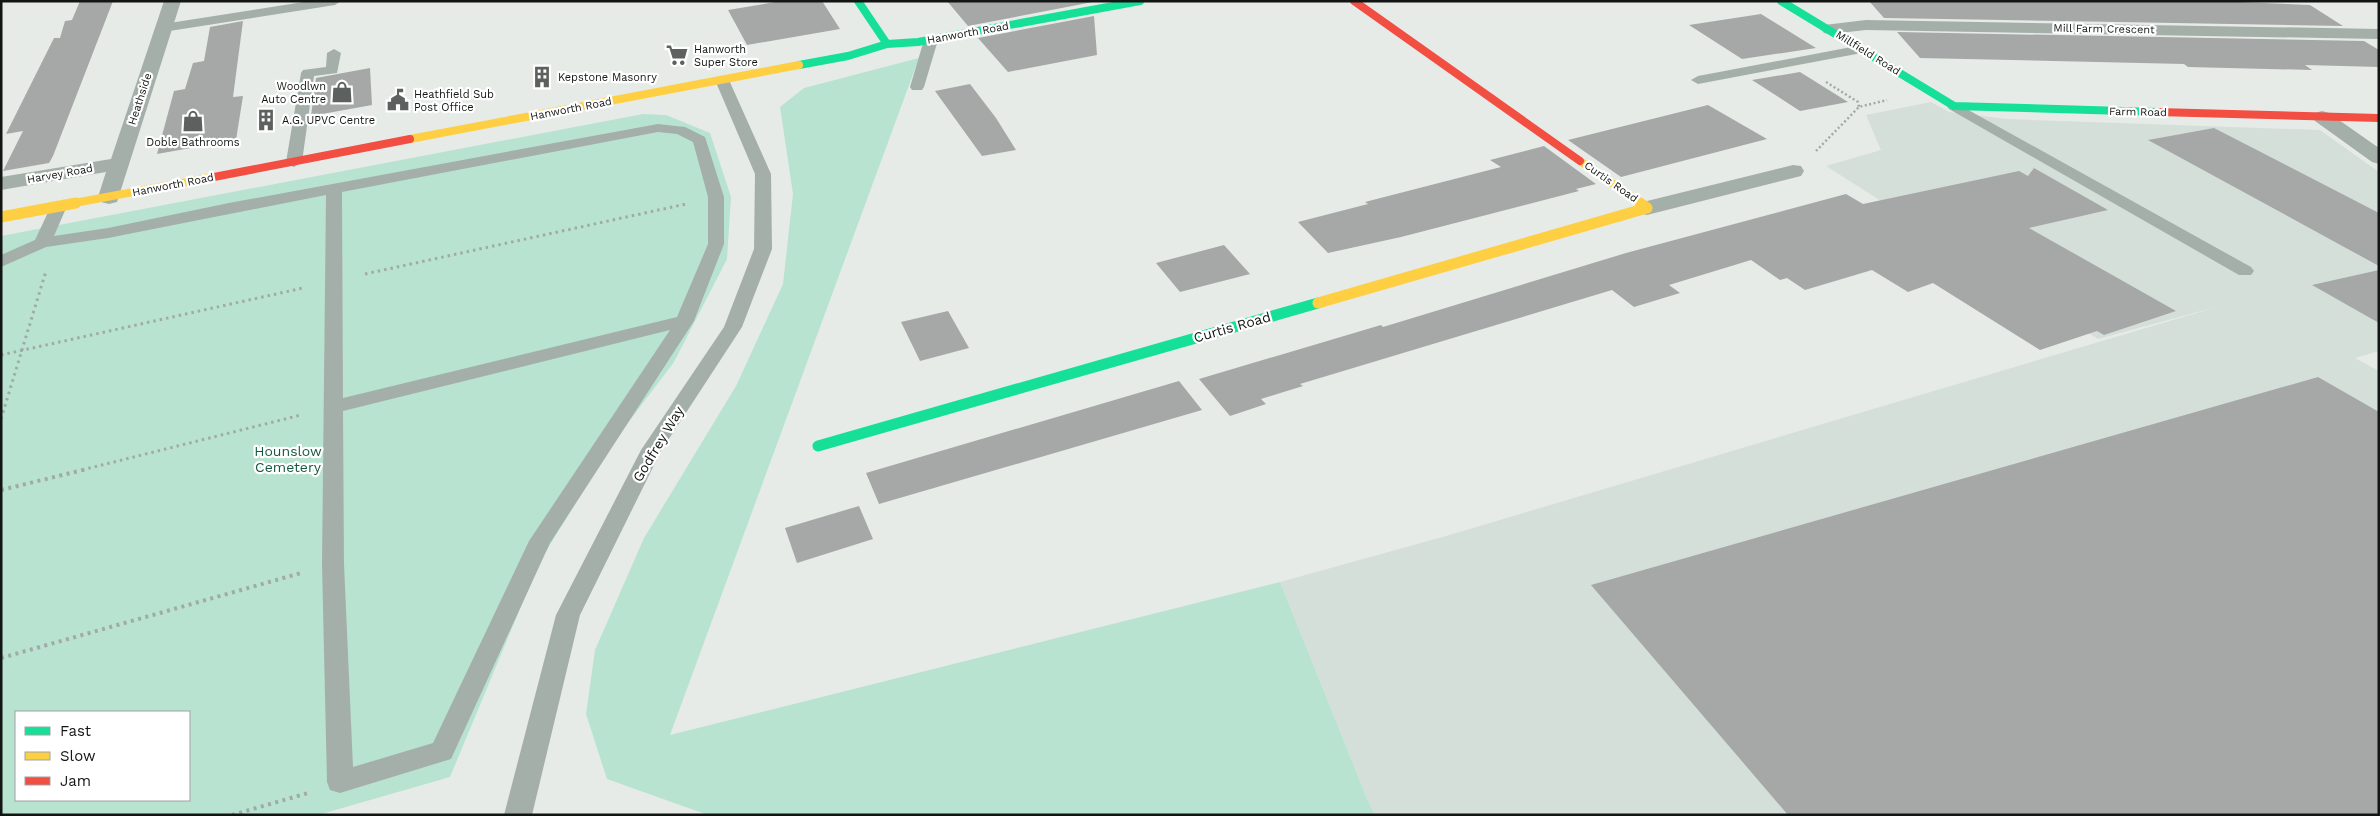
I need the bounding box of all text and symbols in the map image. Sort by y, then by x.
street label: Hanworth Road [926,19,1010,47]
street label: Mill Farm Crescent [2053,22,2155,36]
street label: Millfield Road [1833,28,1903,78]
supermarket icon: Hanworth Super Store [664,42,690,68]
place label: Hanworth Super Store [694,43,758,69]
building icon: Kepstone Masonry [529,64,555,90]
street label: Heathside [126,71,154,127]
place label: Kepstone Masonry [558,71,657,84]
shop icon: Woodlwn Auto Centre [329,79,355,105]
place label: Woodlwn Auto Centre [261,80,326,106]
public building icon: Heathfield Sub Post Office [385,87,411,113]
place label: Heathfield Sub Post Office [414,88,494,114]
street label: Hanworth Road [529,95,613,123]
street label: Farm Road [2109,105,2167,119]
building icon: A.G. UPVC Centre [253,107,279,133]
shop icon: Doble Bathrooms [180,108,206,134]
place label: A.G. UPVC Centre [282,114,375,127]
place label: Doble Bathrooms [146,136,240,149]
street label: Curtis Road [1582,159,1640,205]
street label: Harvey Road [26,162,94,186]
street label: Hanworth Road [131,171,215,199]
street label: Curtis Road [1192,308,1272,346]
street label: Godfrey Way [629,403,687,485]
park label: Hounslow Cemetery [254,443,322,475]
legend [15,711,190,801]
text: Fast [60,722,92,740]
text: Slow [60,747,96,765]
text: Jam [60,772,91,790]

